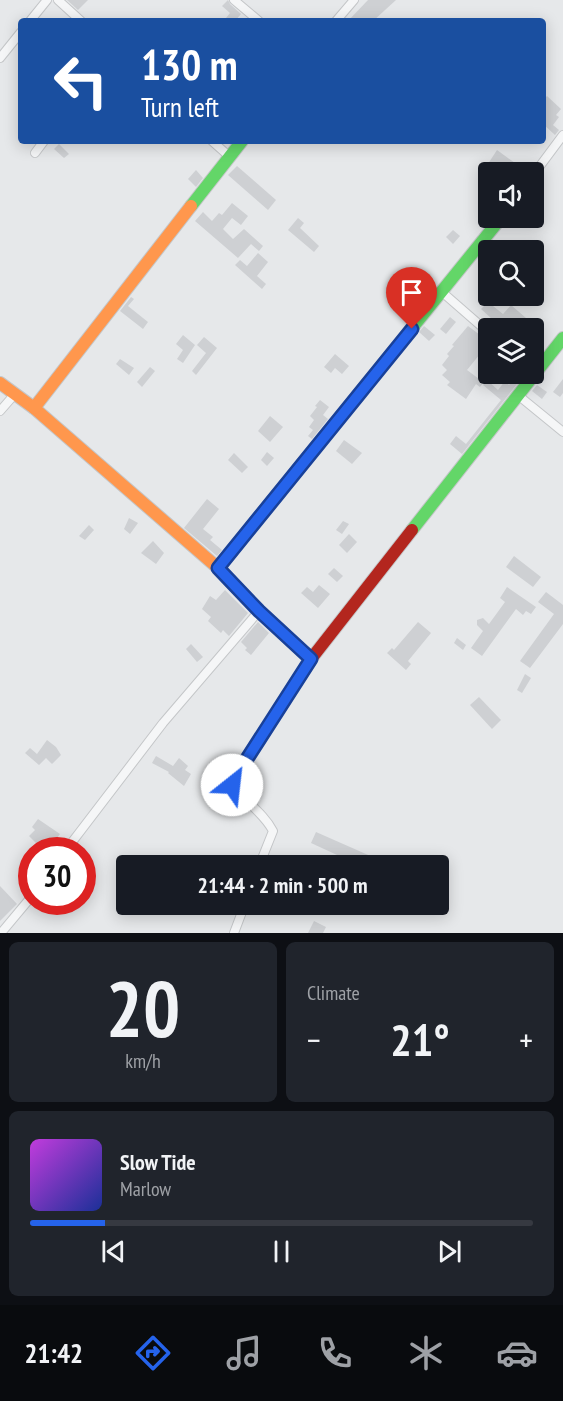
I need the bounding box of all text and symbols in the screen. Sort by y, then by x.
text: 130 m [141,37,238,92]
icon: left [42,42,120,120]
text: Turn left [141,90,219,124]
map controls [478,162,544,384]
button: sound [478,162,544,228]
button: search [478,240,544,306]
pin [386,267,437,329]
icon: arrive [395,276,428,309]
button: layers [478,318,544,384]
position arrow [200,753,264,817]
speed limit sign: 30 [18,837,96,915]
text: 21:44 · 2 min · 500 m [197,871,368,899]
text: 20 [106,958,180,1059]
text: Climate [307,980,360,1006]
text: 21° [390,1010,450,1068]
text: − [307,1018,321,1061]
text: + [519,1018,533,1061]
text: km/h [125,1048,161,1074]
text: Slow Tide [120,1148,196,1176]
text: Marlow [120,1176,171,1202]
icon: previous [97,1235,130,1268]
icon: pause [265,1235,298,1268]
icon: next [433,1235,466,1268]
icon: directions [132,1332,174,1374]
icon: music [223,1332,265,1374]
icon: phone [314,1332,356,1374]
icon: climate [405,1332,447,1374]
icon: car [496,1332,538,1374]
text: 21:42 [25,1336,83,1370]

